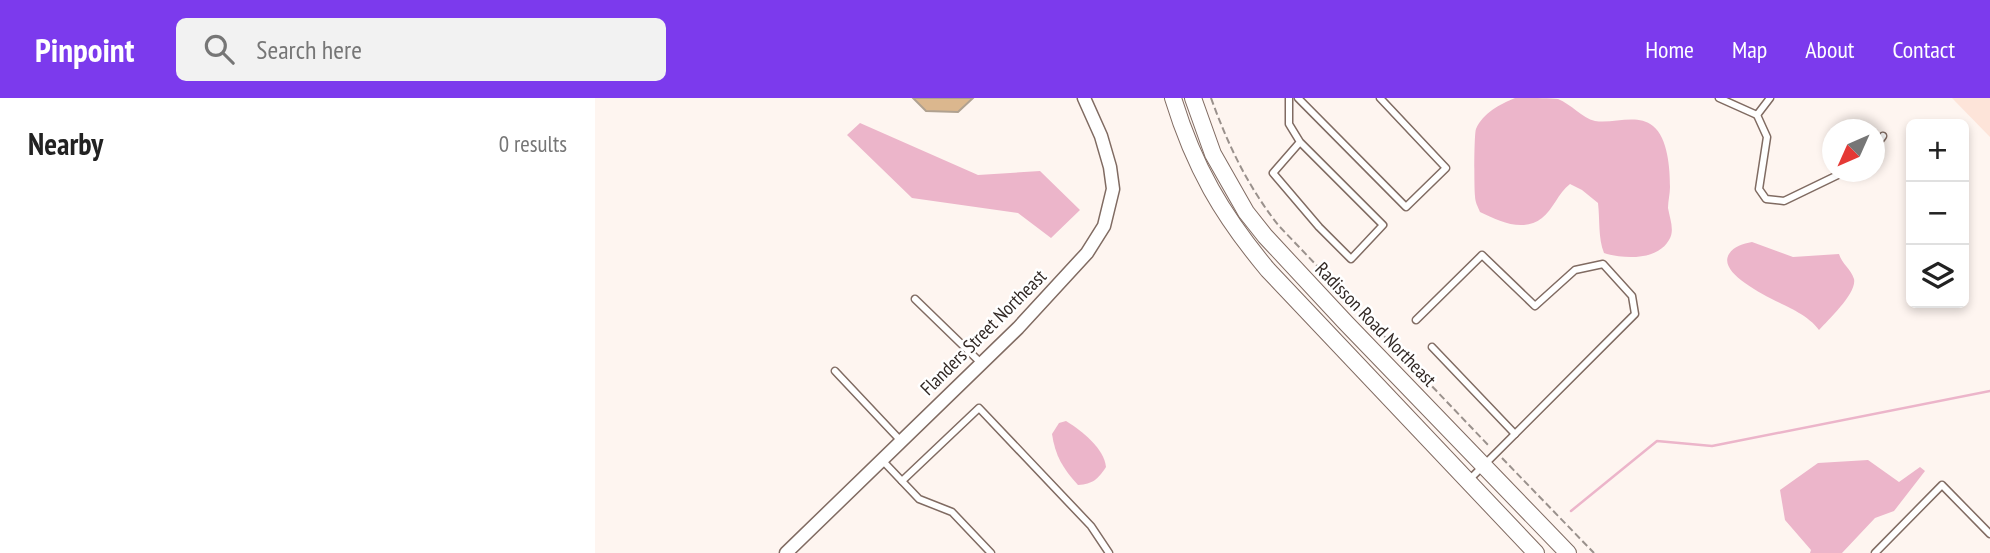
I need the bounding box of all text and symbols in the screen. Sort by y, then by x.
search box [176,18,666,81]
text: Pinpoint [35,28,134,71]
icon: search [200,30,238,68]
text: Search here [256,33,362,66]
text: Home [1645,34,1694,65]
text: Map [1732,34,1767,65]
text: About [1805,34,1854,65]
text: Contact [1892,34,1955,65]
north arrow [1822,119,1885,182]
map controls [1906,119,1969,308]
button: + [1906,119,1969,182]
text: Nearby [28,124,103,163]
text: 0 results [499,129,567,158]
button: − [1906,182,1969,245]
button: layers [1906,245,1969,308]
street label: Radisson Road Northeast [1311,257,1442,392]
street label: Flanders Street Northeast [915,264,1051,400]

